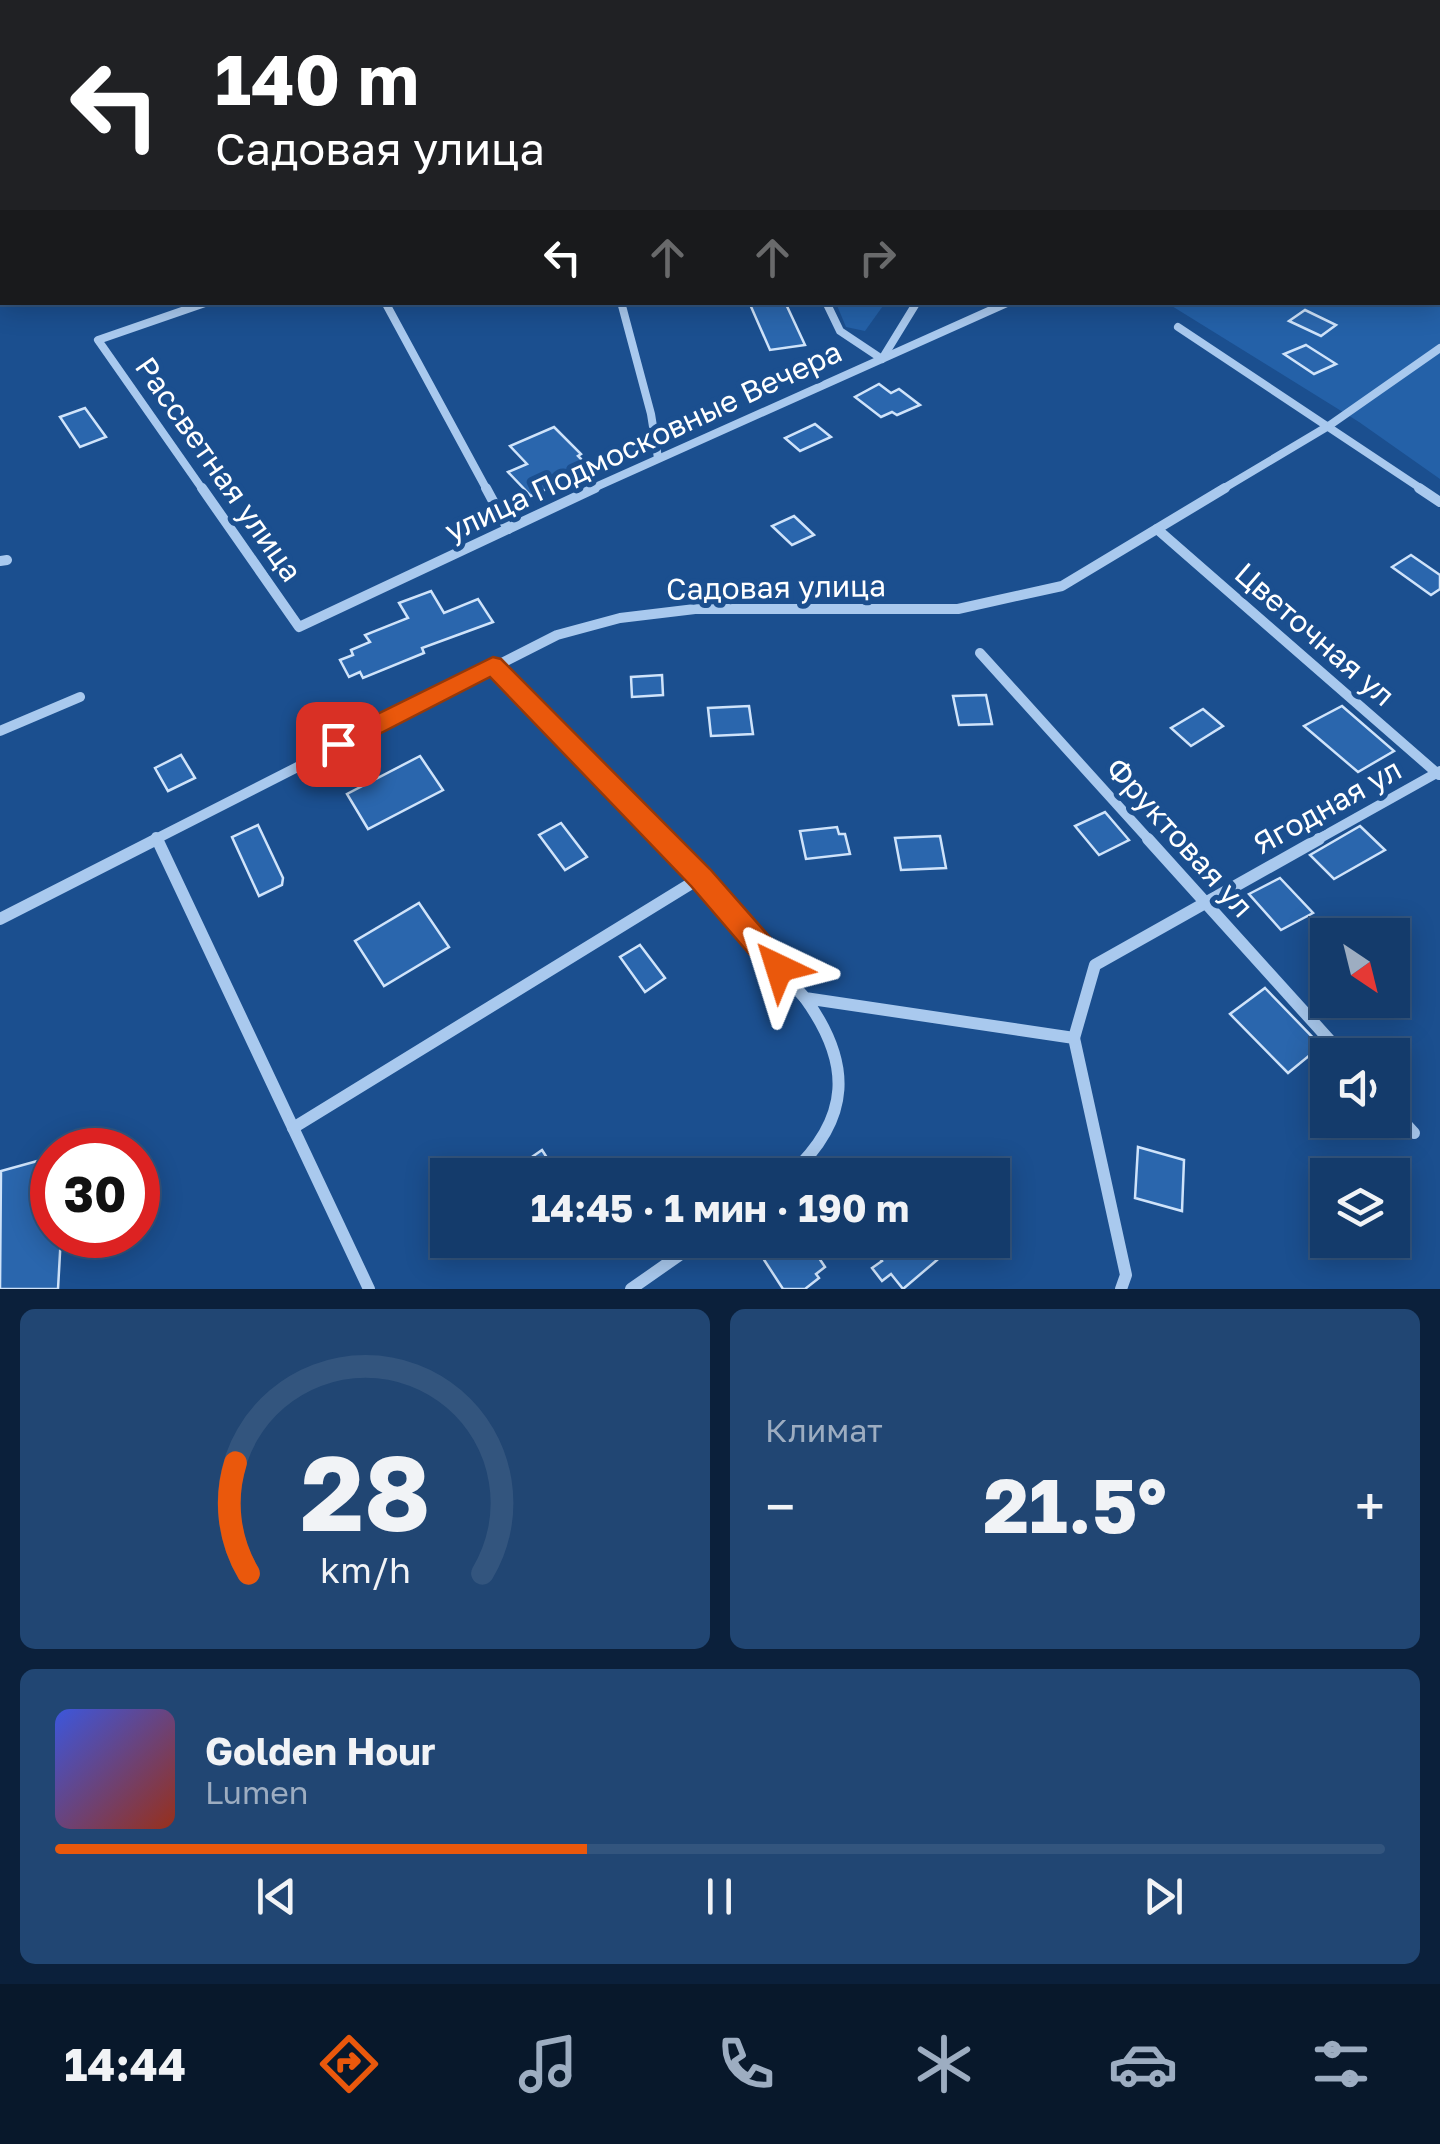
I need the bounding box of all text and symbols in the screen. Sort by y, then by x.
text: 140 m [215,36,419,120]
icon: left [50,40,180,170]
text: Садовая улица [215,121,545,175]
icon: left [535,230,590,285]
icon: ahead [640,230,695,285]
icon: ahead [745,230,800,285]
icon: right [850,230,905,285]
street label: улица Подмосковные Вечера [439,333,847,549]
street label: Рассветная улица [128,350,310,588]
street label: Цветочная ул [1228,555,1402,713]
street label: Садовая улица [666,567,886,607]
pin [296,702,381,787]
icon: arrive [311,717,366,772]
street label: Фруктовая ул [1099,750,1261,924]
street label: Ягодная ул [1247,751,1407,861]
position arrow [727,916,831,1020]
north arrow [1310,918,1410,1018]
map controls [1310,918,1410,1258]
button: sound [1310,1038,1410,1138]
speed limit sign: 30 [30,1128,160,1258]
button: layers [1310,1158,1410,1258]
text: 14:45 · 1 мин · 190 m [531,1185,909,1230]
text: Климат [765,1411,883,1449]
text: 28 [300,1429,430,1554]
text: 21.5° [983,1459,1167,1550]
text: − [765,1473,795,1539]
text: + [1355,1473,1385,1539]
text: km/h [320,1548,410,1591]
text: Golden Hour [205,1728,436,1773]
text: Lumen [205,1773,309,1811]
icon: previous [249,1869,304,1924]
icon: pause [692,1869,747,1924]
icon: next [1136,1869,1191,1924]
icon: directions [314,2029,384,2099]
icon: music [513,2029,583,2099]
icon: phone [711,2029,781,2099]
icon: climate [909,2029,979,2099]
icon: car [1108,2029,1178,2099]
icon: filters [1306,2029,1376,2099]
text: 14:44 [64,2037,186,2091]

